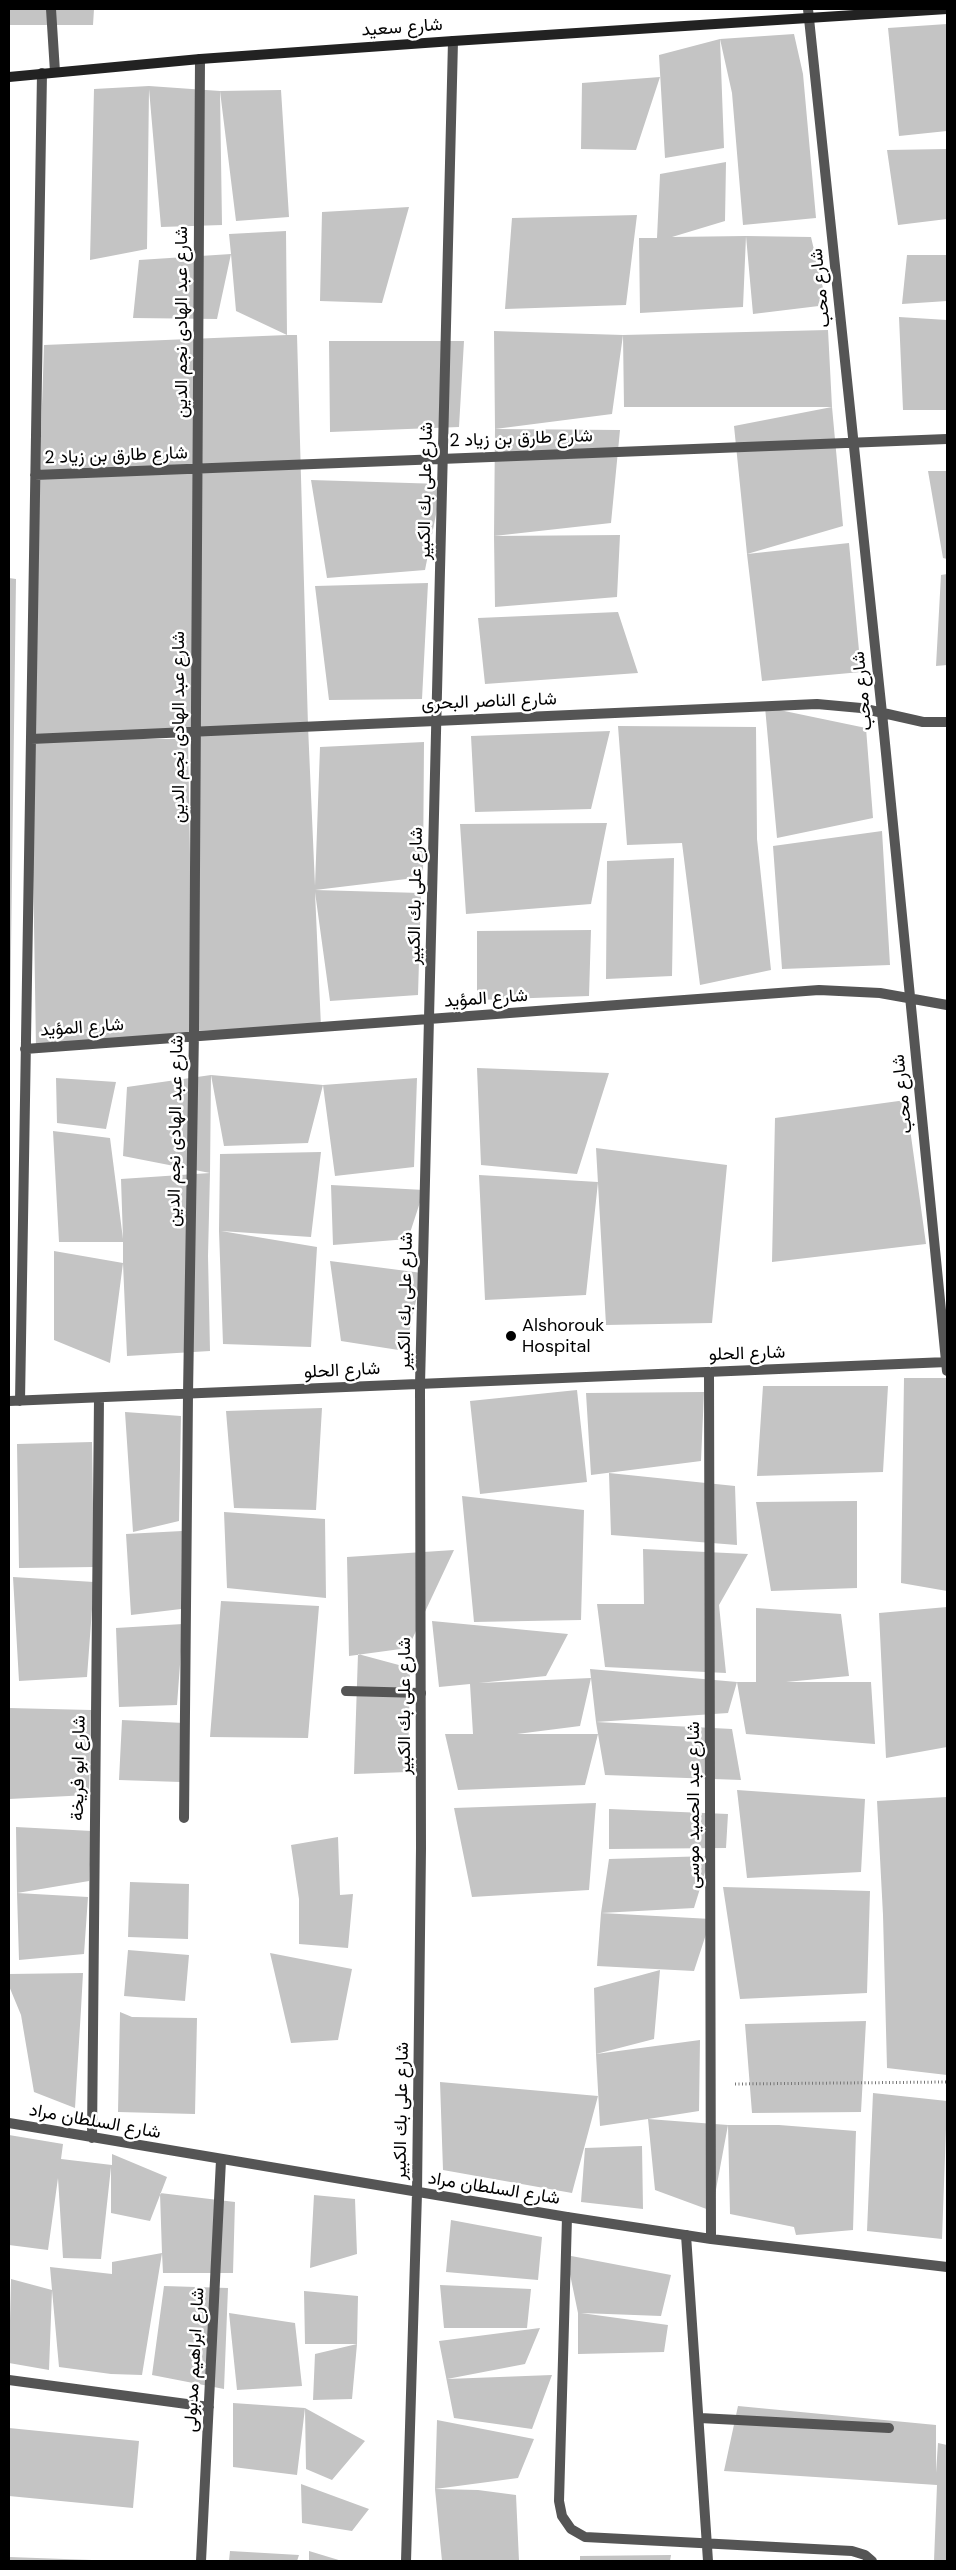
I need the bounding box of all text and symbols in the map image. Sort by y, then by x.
street label: شارع سعيد [361,14,443,42]
street label: شارع عبد الهادى نجم الدين [171,226,193,418]
street label: شارع محب [806,247,836,329]
street label: شارع على بك الكبير [414,422,438,560]
street label: شارع طارق بن زياد 2 [449,426,593,452]
street label: شارع طارق بن زياد 2 [44,443,188,469]
street label: شارع عبد الهادى نجم الدين [168,631,190,823]
street label: شارع محب [848,650,878,732]
street label: شارع الناصر البحرى [421,689,557,715]
street label: شارع على بك الكبير [404,827,428,965]
street label: شارع المؤيد [443,985,529,1013]
street label: شارع المؤيد [39,1014,125,1042]
street label: شارع عبد الهادى نجم الدين [164,1035,188,1227]
street label: شارع محب [888,1053,918,1135]
street label: شارع على بك الكبير [394,1232,418,1370]
place label: Alshorouk Hospital [522,1315,604,1358]
marker: Alshorouk Hospital [504,1329,518,1343]
street label: شارع الحلو [708,1342,786,1366]
street label: شارع الحلو [303,1358,381,1384]
street label: شارع على بك الكبير [394,1637,416,1775]
street label: شارع ابو فريخة [67,1715,91,1821]
street label: شارع عبد الحميد موسى [683,1721,705,1889]
street label: شارع على بك الكبير [390,2042,414,2180]
street label: شارع السلطان مراد [28,2100,162,2144]
street label: شارع السلطان مراد [427,2168,561,2210]
street label: شارع ابراهيم مدبولى [180,2287,210,2433]

